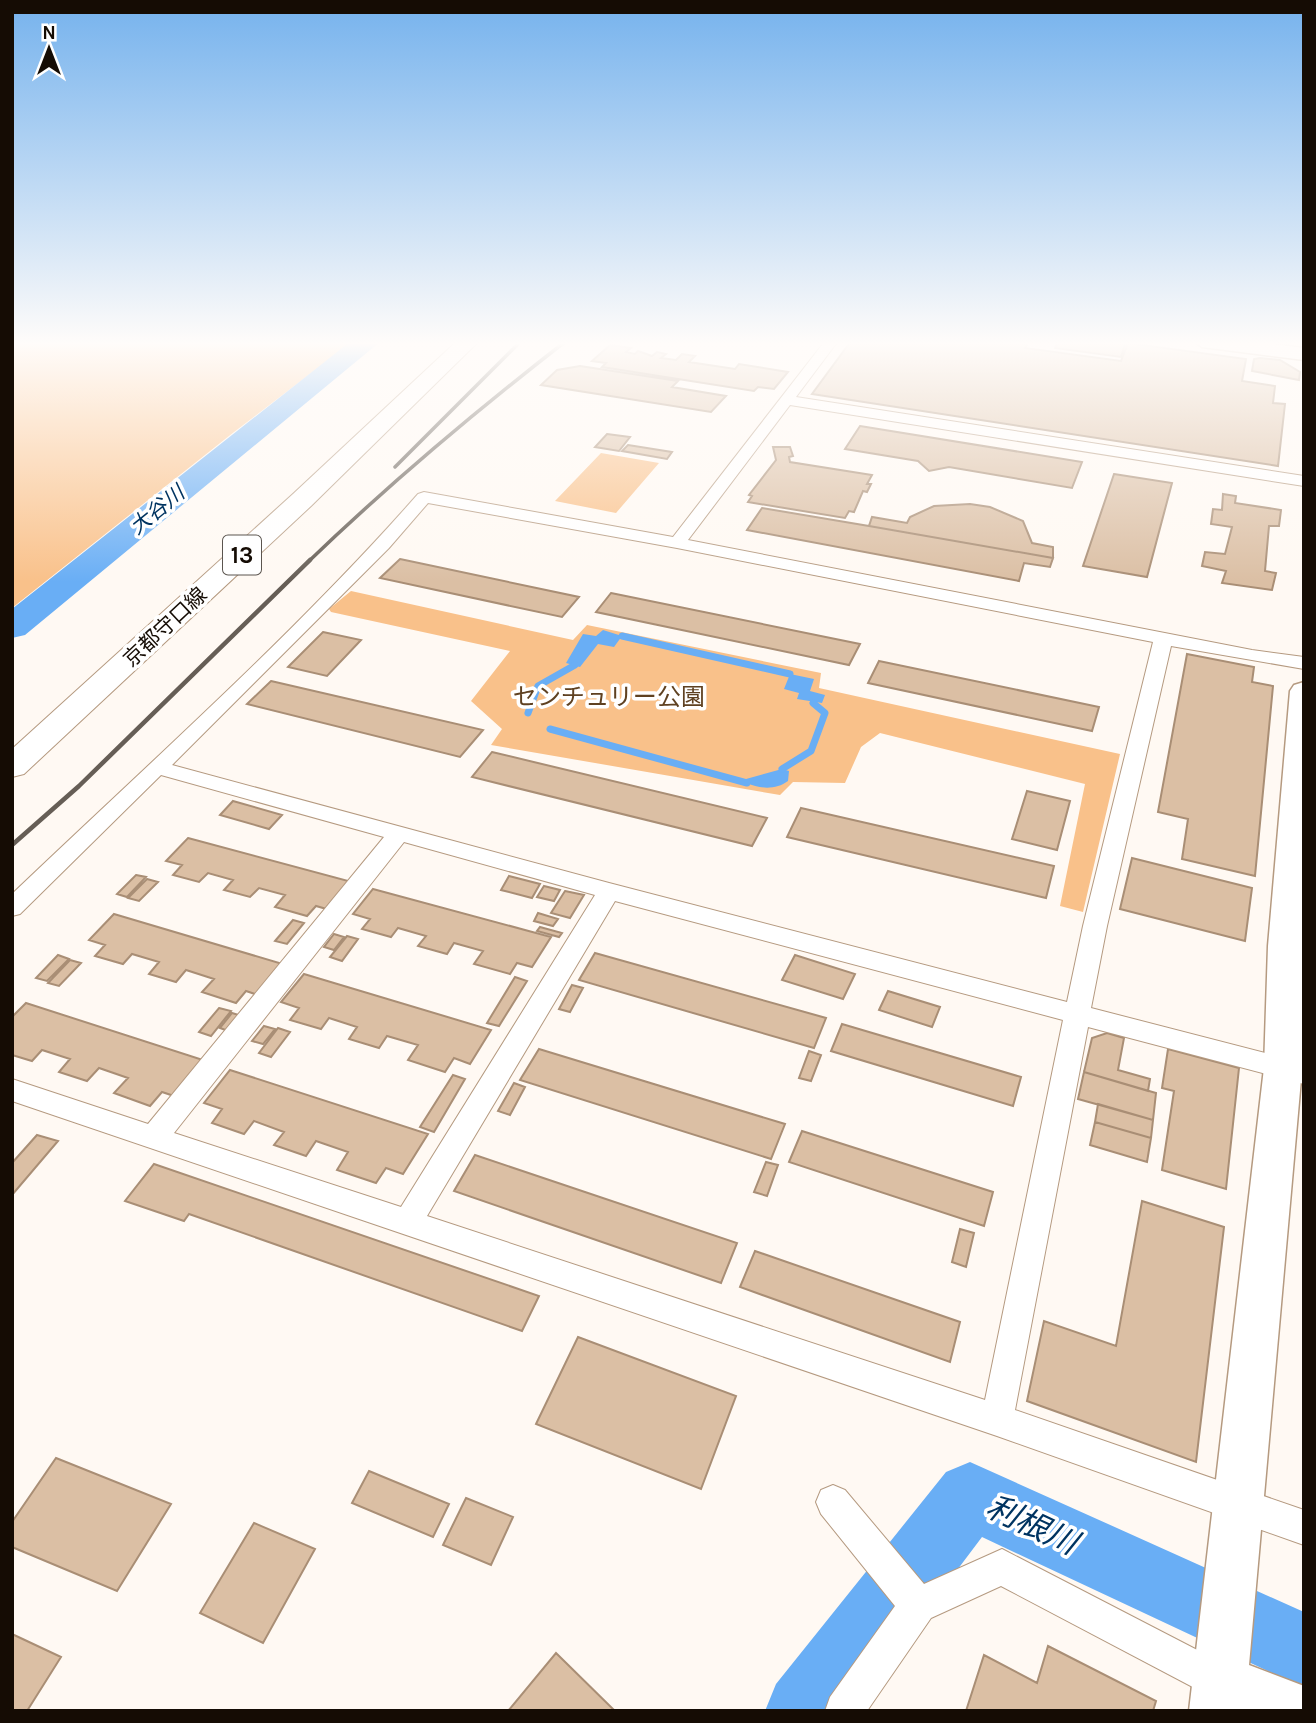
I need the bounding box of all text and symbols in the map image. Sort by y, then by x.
north arrow [14,14,84,84]
text: N [42,22,56,44]
water label: 大谷川 [125,480,191,539]
road number: 13 [223,536,261,575]
street label: 京都守口線 [118,582,212,672]
park label: センチュリー公園 [513,683,705,711]
water label: 利根川 [981,1488,1086,1563]

